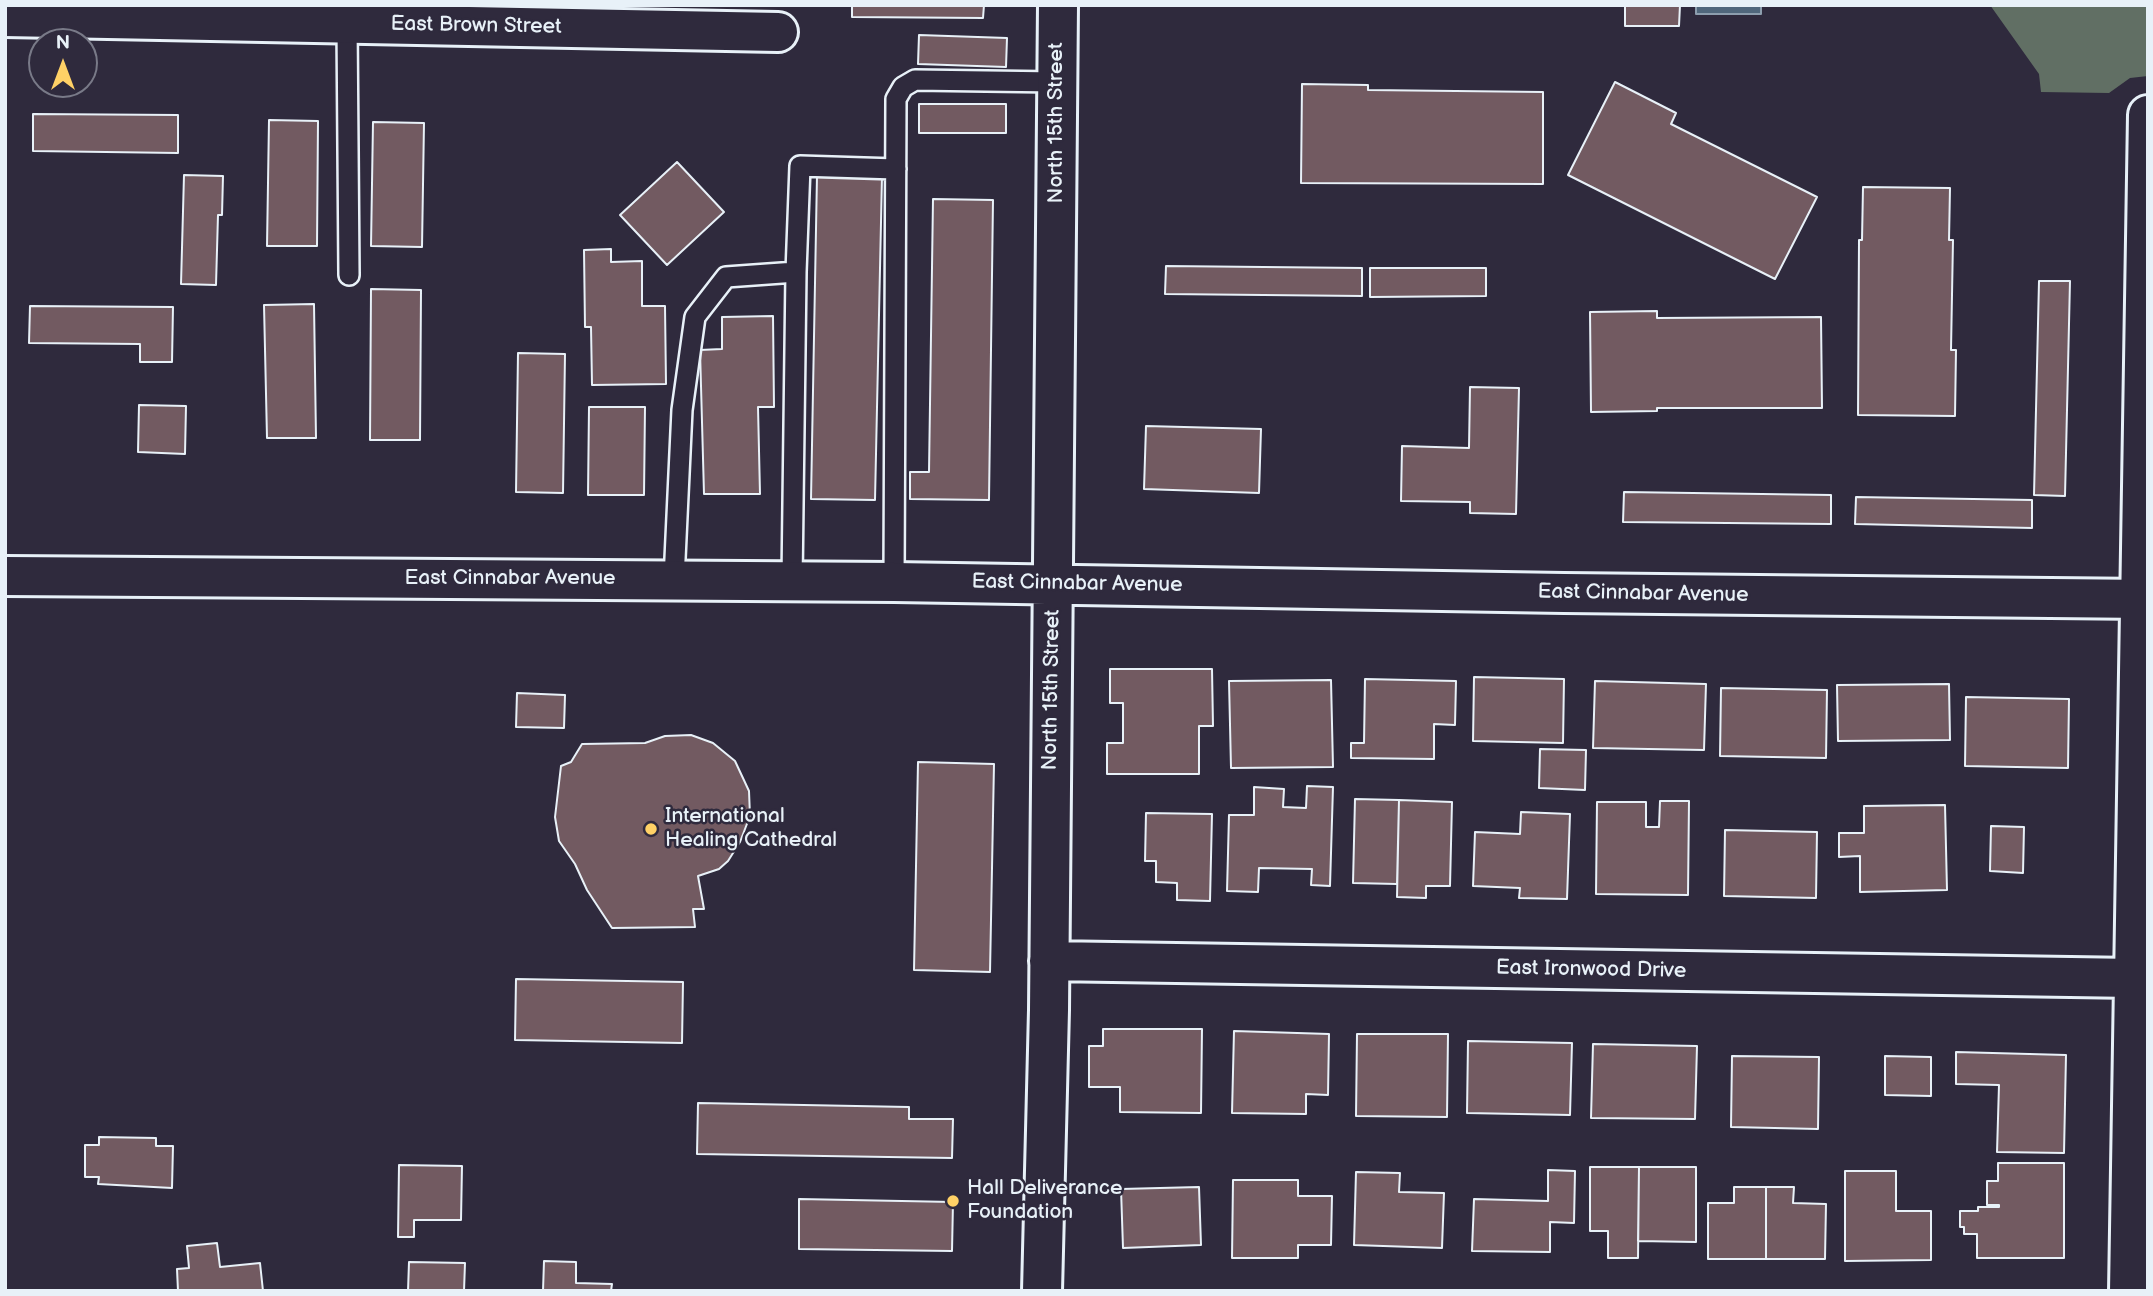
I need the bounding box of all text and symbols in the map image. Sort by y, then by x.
street label: East Brown Street [390,12,562,40]
north arrow [28,28,98,98]
text: N [56,32,70,55]
street label: North 15th Street [1044,43,1070,203]
street label: East Cinnabar Avenue [404,566,616,592]
street label: East Cinnabar Avenue [971,570,1183,598]
street label: East Cinnabar Avenue [1537,580,1749,608]
street label: North 15th Street [1038,609,1066,771]
place label: International Healing Cathedral [665,804,837,854]
marker: International Healing Cathedral [643,821,659,837]
street label: East Ironwood Drive [1496,956,1686,984]
place label: Hall Deliverance Foundation [967,1176,1122,1226]
marker: Hall Deliverance Foundation [945,1193,961,1209]

